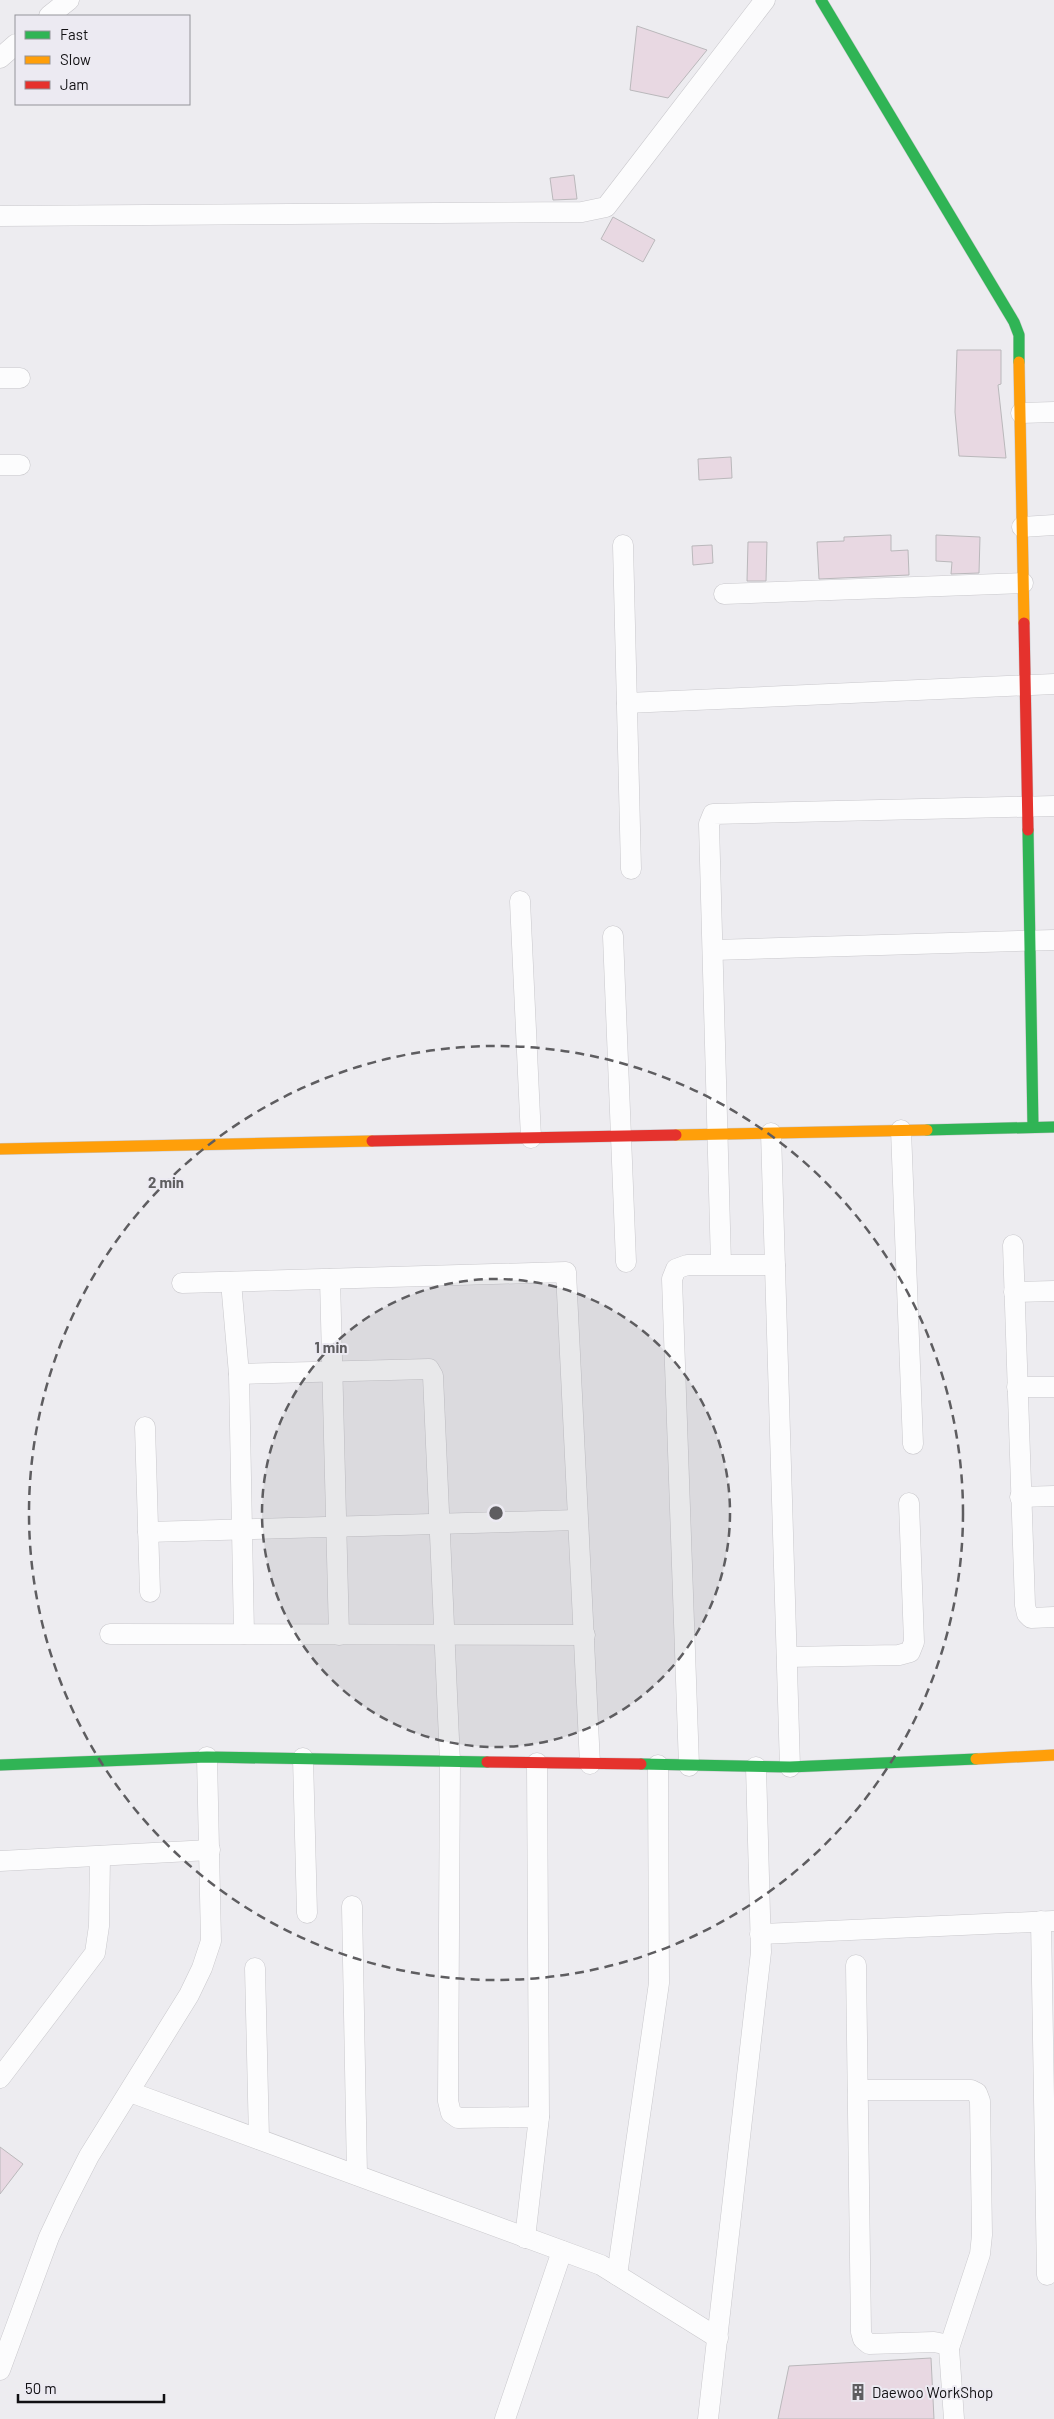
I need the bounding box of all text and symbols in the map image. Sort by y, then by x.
legend [15,15,190,105]
text: Fast [60,25,88,43]
text: Slow [60,50,91,68]
text: Jam [60,75,89,93]
text: 2 min [148,1173,184,1191]
text: 1 min [315,1338,347,1356]
centre of rings [487,1504,505,1522]
scale bar [18,2372,164,2404]
text: 50 m [25,2379,57,2397]
building icon: Daewoo WorkShop [848,2382,868,2402]
place label: Daewoo WorkShop [872,2383,993,2401]

